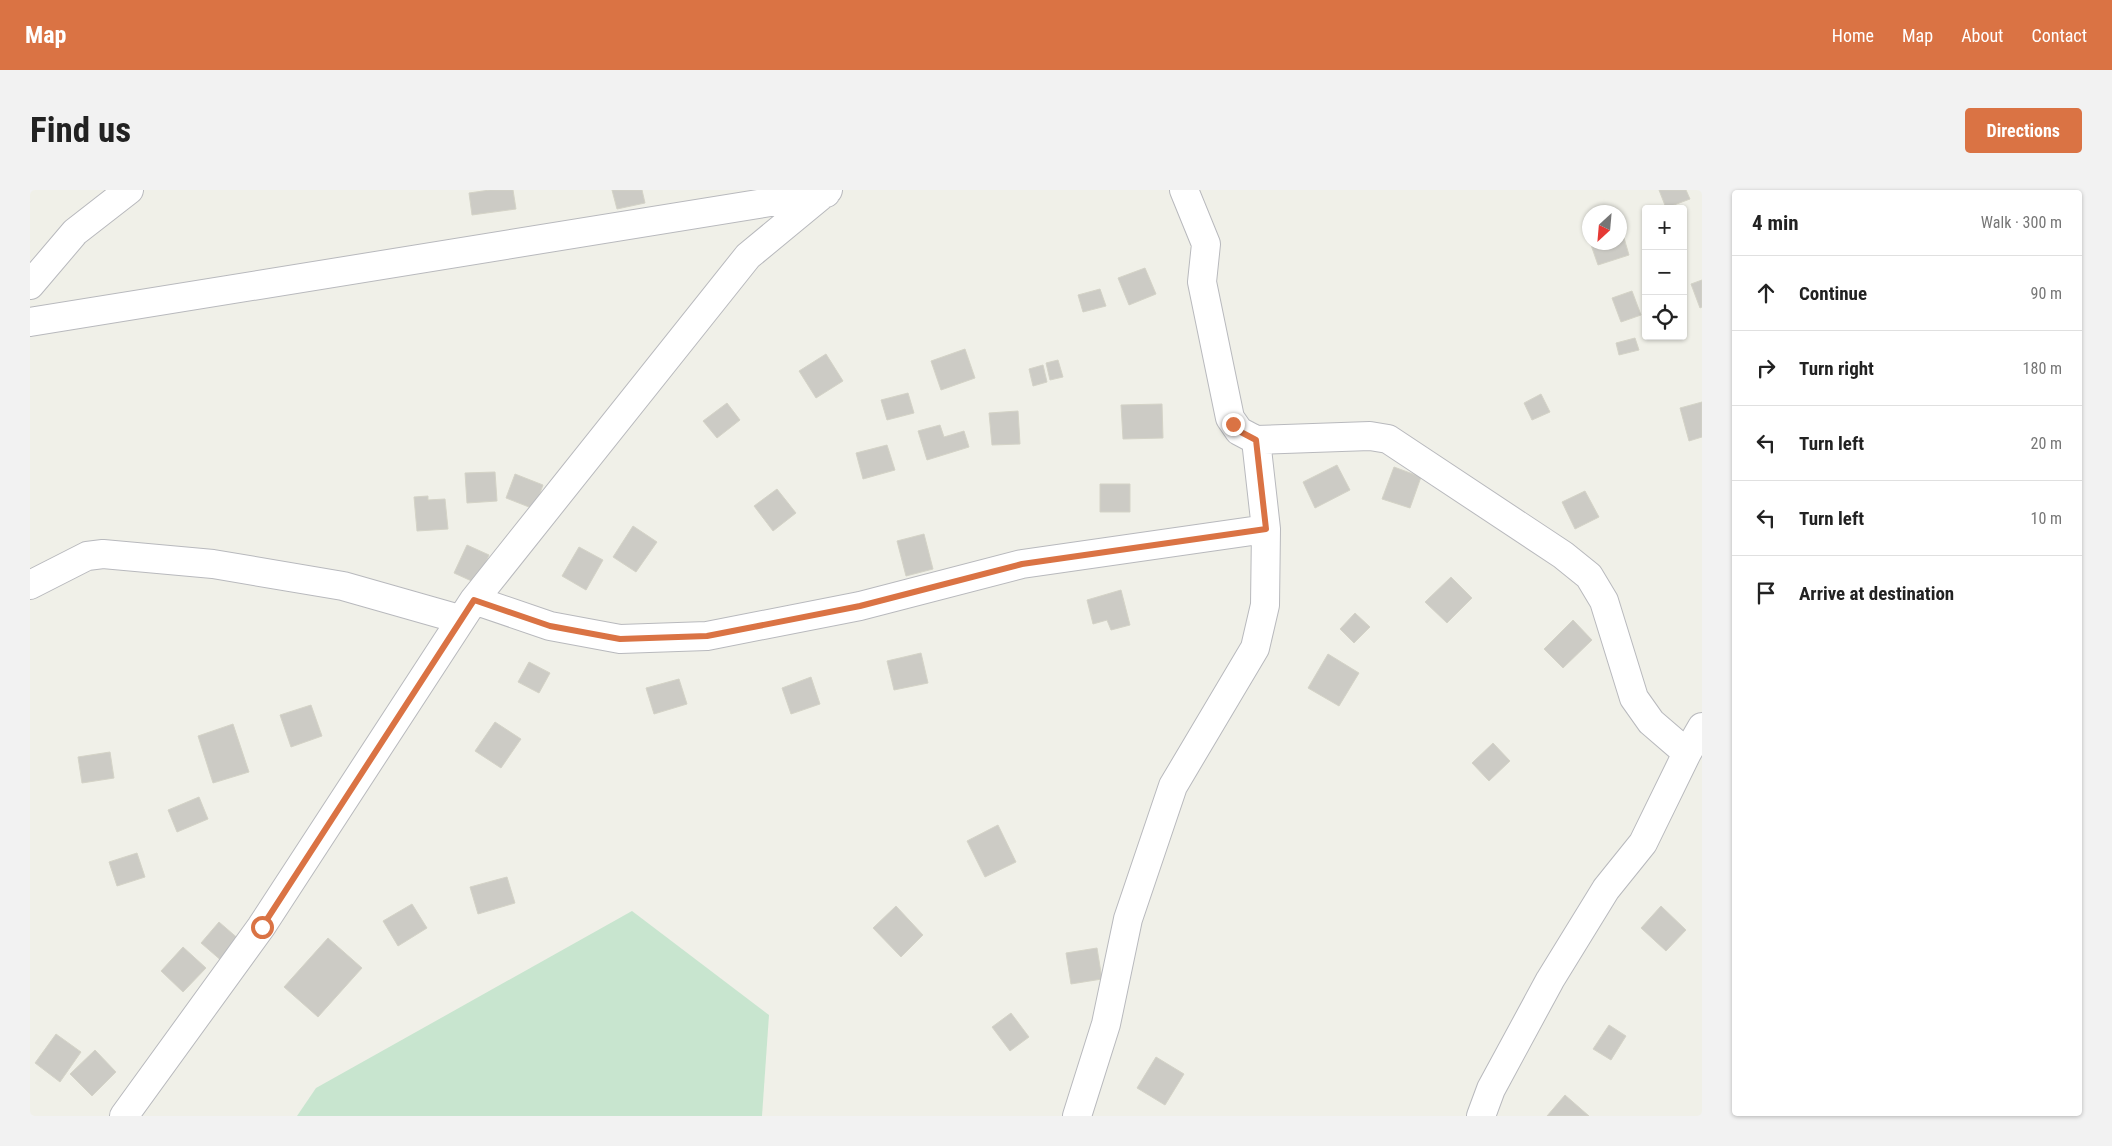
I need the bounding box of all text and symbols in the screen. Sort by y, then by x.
text: Map [25,21,66,49]
text: Home [1832,25,1874,46]
text: Map [1902,25,1933,46]
text: About [1961,25,2003,46]
text: Contact [2031,25,2087,46]
button: Directions [1965,108,2082,153]
text: Find us [30,110,131,151]
north arrow [1582,205,1627,250]
map controls [1642,205,1687,340]
button: + [1642,205,1687,250]
text: 4 min [1752,211,1799,235]
text: Walk · 300 m [1981,213,2062,232]
button: − [1642,250,1687,295]
icon: ahead [1752,279,1780,307]
text: Continue [1799,282,1867,305]
text: 90 m [2030,284,2062,303]
button: locate [1642,295,1687,340]
icon: right [1752,354,1780,382]
text: Turn right [1799,357,1874,380]
text: 180 m [2023,359,2062,378]
route end [1222,413,1245,436]
icon: left [1752,429,1780,457]
text: Turn left [1799,432,1864,455]
text: 20 m [2030,434,2062,453]
icon: left [1752,504,1780,532]
text: Turn left [1799,507,1864,530]
text: 10 m [2030,509,2062,528]
icon: arrive [1752,579,1780,607]
text: Arrive at destination [1799,582,1954,605]
route start [251,916,274,939]

